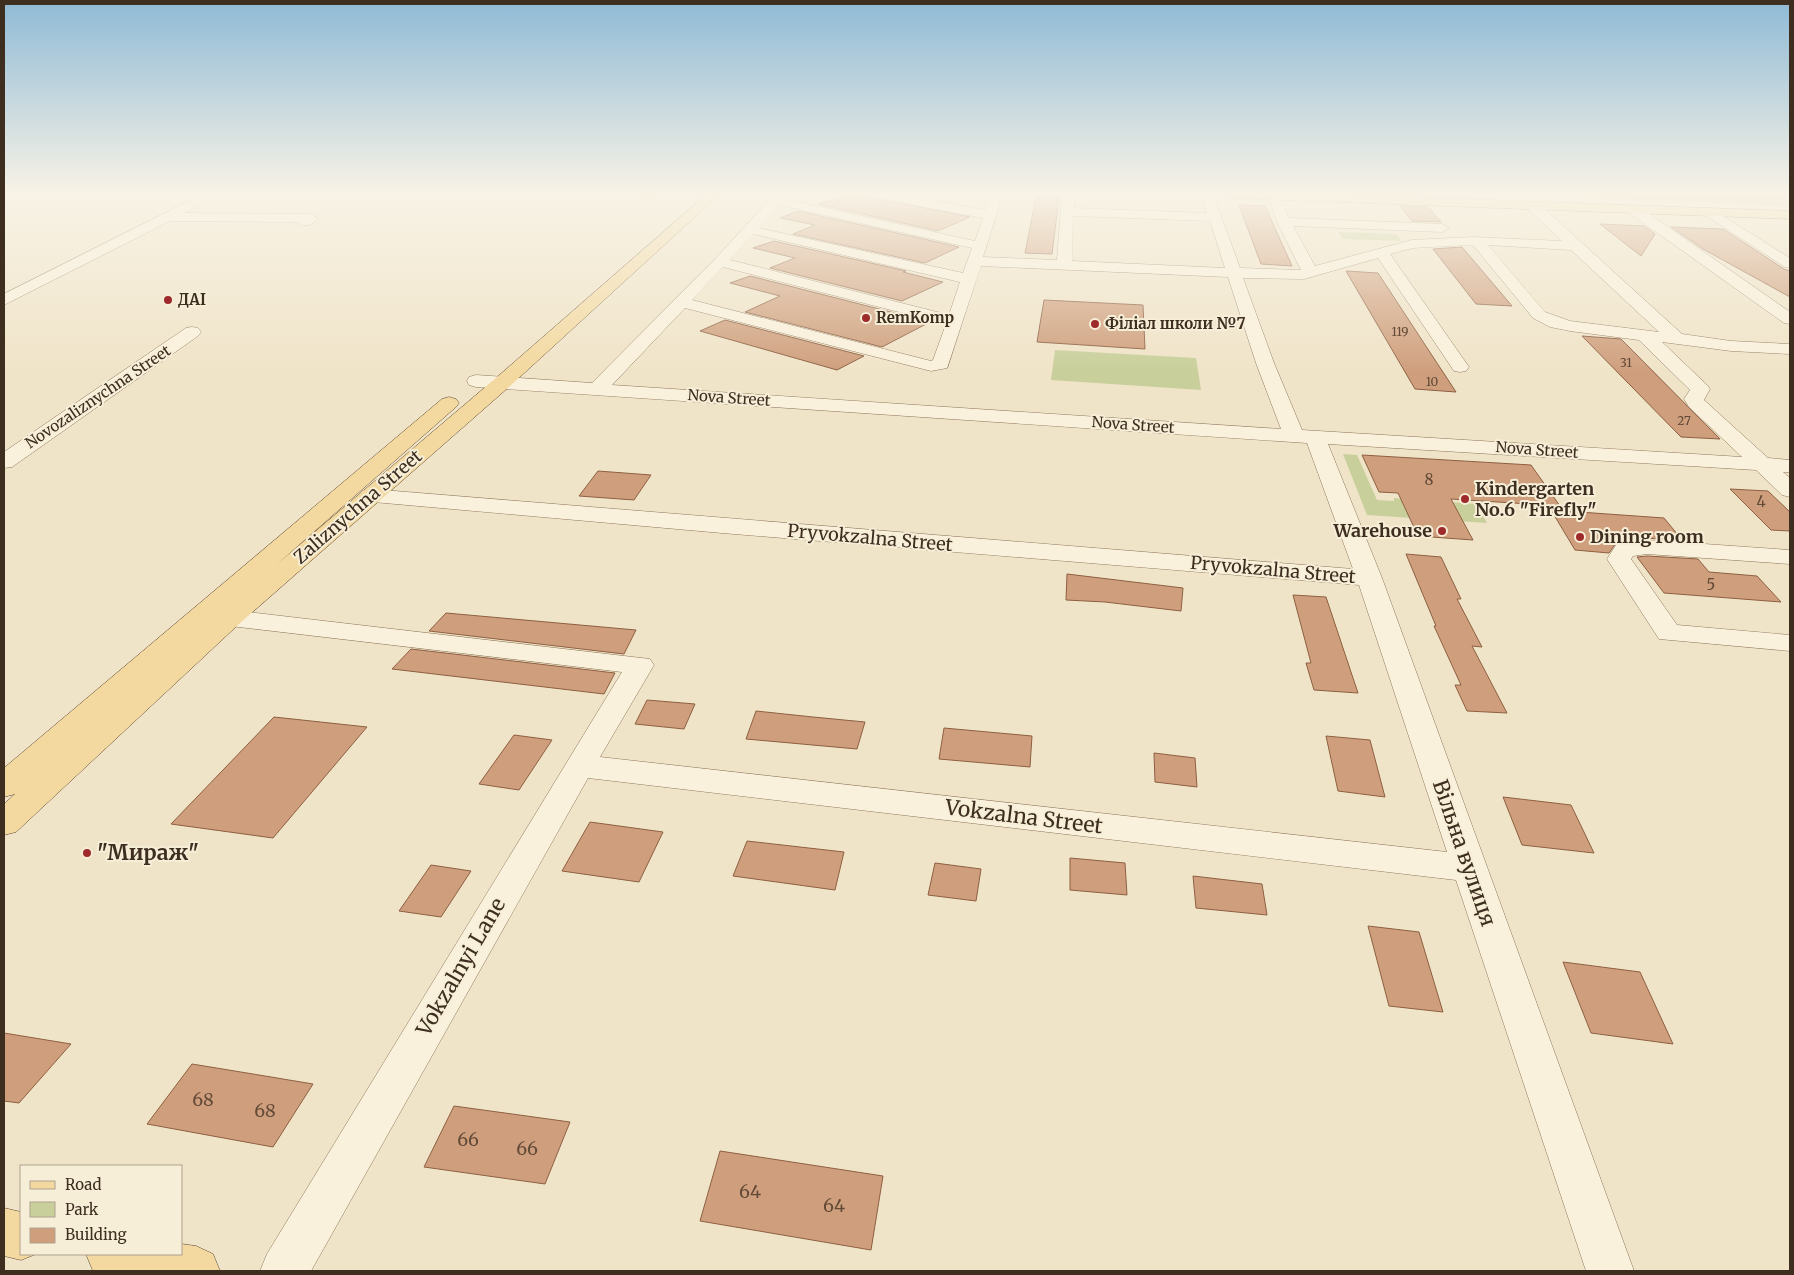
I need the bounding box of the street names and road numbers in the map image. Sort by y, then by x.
street label: Novozaliznychna Street [21,341,174,452]
street label: Nova Street [687,385,771,410]
street label: Nova Street [1091,412,1175,437]
street label: Nova Street [1495,437,1579,462]
street label: Zaliznychna Street [289,445,427,569]
street label: Pryvokzalna Street [786,519,954,556]
street label: Pryvokzalna Street [1189,551,1357,588]
street label: Вільна вулиця [1427,776,1502,930]
street label: Vokzalna Street [943,793,1104,840]
street label: Vokzalnyi Lane [410,893,511,1042]

